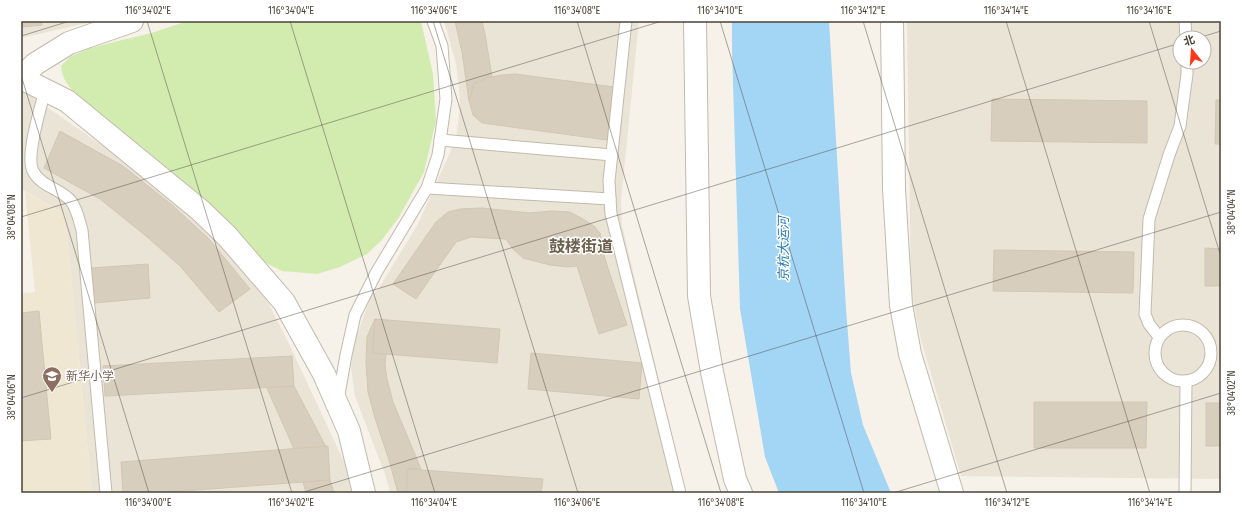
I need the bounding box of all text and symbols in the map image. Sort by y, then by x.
text: 116°34'02"E [125,5,171,17]
text: 116°34'04"E [268,5,314,17]
text: 116°34'06"E [411,5,457,17]
text: 116°34'08"E [554,5,601,17]
text: 116°34'10"E [697,5,743,17]
text: 116°34'12"E [841,5,886,17]
text: 116°34'14"E [984,5,1029,17]
text: 116°34'16"E [1126,5,1172,17]
north arrow [1172,30,1212,70]
text: 北 [1182,33,1196,49]
text: 38°04'04"N [1226,189,1238,235]
text: 38°04'08"N [6,194,18,240]
water label: 京杭大运河 [776,214,791,282]
district label: 鼓楼街道 [549,237,613,256]
school or university icon: 新华小学 [41,365,63,393]
place label: 新华小学 [66,369,114,383]
text: 38°04'02"N [1226,370,1238,416]
text: 38°04'06"N [6,374,18,420]
text: 116°34'00"E [125,497,172,509]
text: 116°34'02"E [268,497,314,509]
text: 116°34'04"E [411,497,457,509]
text: 116°34'06"E [554,497,600,509]
text: 116°34'08"E [698,497,745,509]
text: 116°34'10"E [841,497,887,509]
text: 116°34'12"E [985,497,1030,509]
text: 116°34'14"E [1128,497,1173,509]

